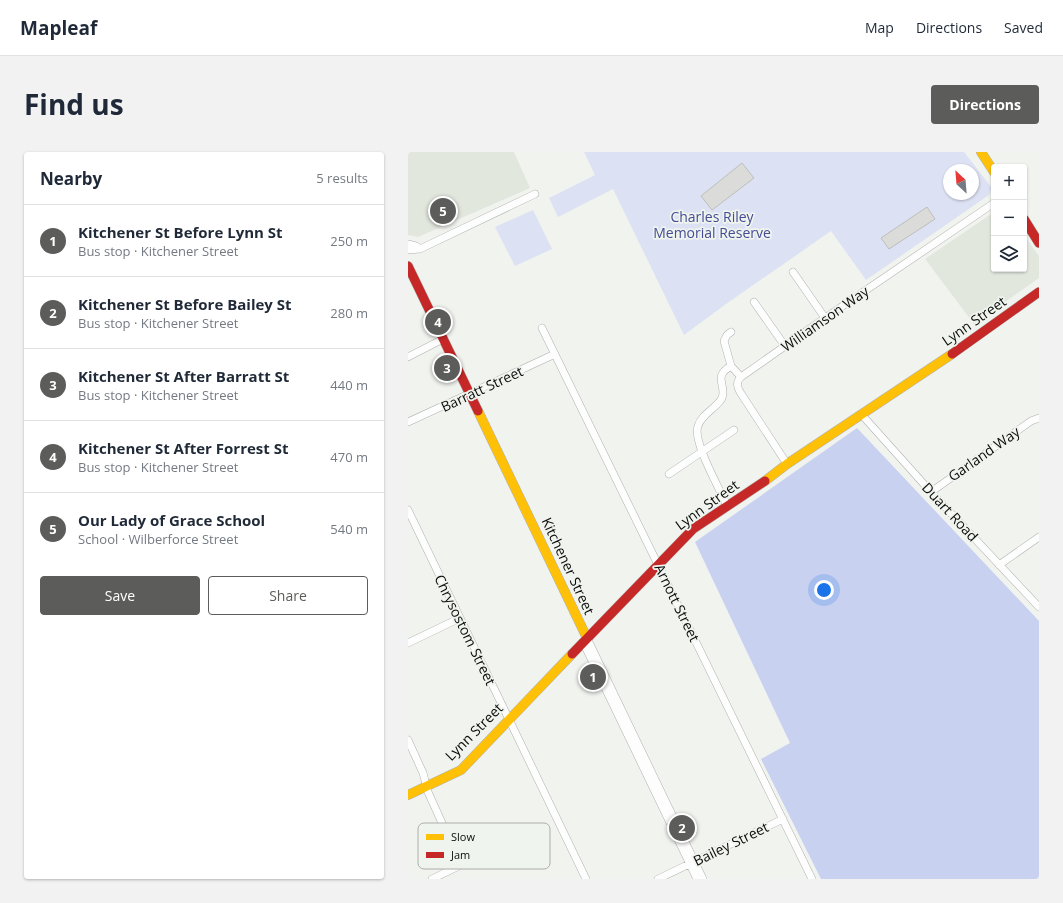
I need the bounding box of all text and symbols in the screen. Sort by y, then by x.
text: Mapleaf [20,15,97,41]
text: Map [865,18,894,37]
text: Directions [916,18,982,37]
text: Saved [1004,18,1043,37]
text: Find us [24,85,124,123]
button: Directions [931,85,1039,124]
north arrow [943,164,979,200]
map controls [991,164,1027,272]
button: + [991,164,1027,200]
text: Nearby [40,167,102,190]
text: 5 results [316,169,368,187]
pin: 5 [430,196,456,226]
button: − [991,200,1027,236]
park label: Charles Riley Memorial Reserve [653,207,771,242]
text: Kitchener St Before Lynn St [78,222,283,242]
text: 1 [49,232,57,250]
text: 250 m [330,232,368,250]
button: layers [991,236,1027,272]
text: Bus stop · Kitchener Street [78,242,238,260]
street label: Williamson Way [777,281,873,356]
street label: Lynn Street [938,292,1010,350]
text: Kitchener St Before Bailey St [78,294,292,314]
text: 2 [49,304,57,322]
text: 280 m [330,304,368,322]
pin: 4 [425,307,451,337]
text: Bus stop · Kitchener Street [78,314,238,332]
pin: 3 [434,353,460,383]
street label: Barratt Street [438,361,526,416]
text: Kitchener St After Barratt St [78,366,289,386]
text: 3 [49,376,57,394]
text: 440 m [330,376,368,394]
text: Bus stop · Kitchener Street [78,386,238,404]
street label: Garland Way [944,421,1024,485]
text: Kitchener St After Forrest St [78,438,288,458]
text: 4 [49,448,57,466]
text: 470 m [330,448,368,466]
text: Bus stop · Kitchener Street [78,458,238,476]
street label: Lynn Street [671,475,742,534]
street label: Duart Road [918,478,983,545]
text: Our Lady of Grace School [78,510,265,530]
street label: Kitchener Street [538,514,599,617]
text: 5 [49,520,57,538]
text: 540 m [330,520,368,538]
text: School · Wilberforce Street [78,530,238,548]
street label: Arnott Street [650,561,704,645]
street label: Chrysostom Street [430,571,501,688]
button: Save [40,576,200,615]
button: Share [208,576,368,615]
your location [814,580,834,600]
pin: 1 [580,662,606,692]
street label: Lynn Street [441,699,507,765]
pin: 2 [669,813,695,843]
street label: Bailey Street [690,817,772,870]
legend [418,823,550,869]
text: Slow [451,829,475,844]
text: Jam [450,847,470,862]

